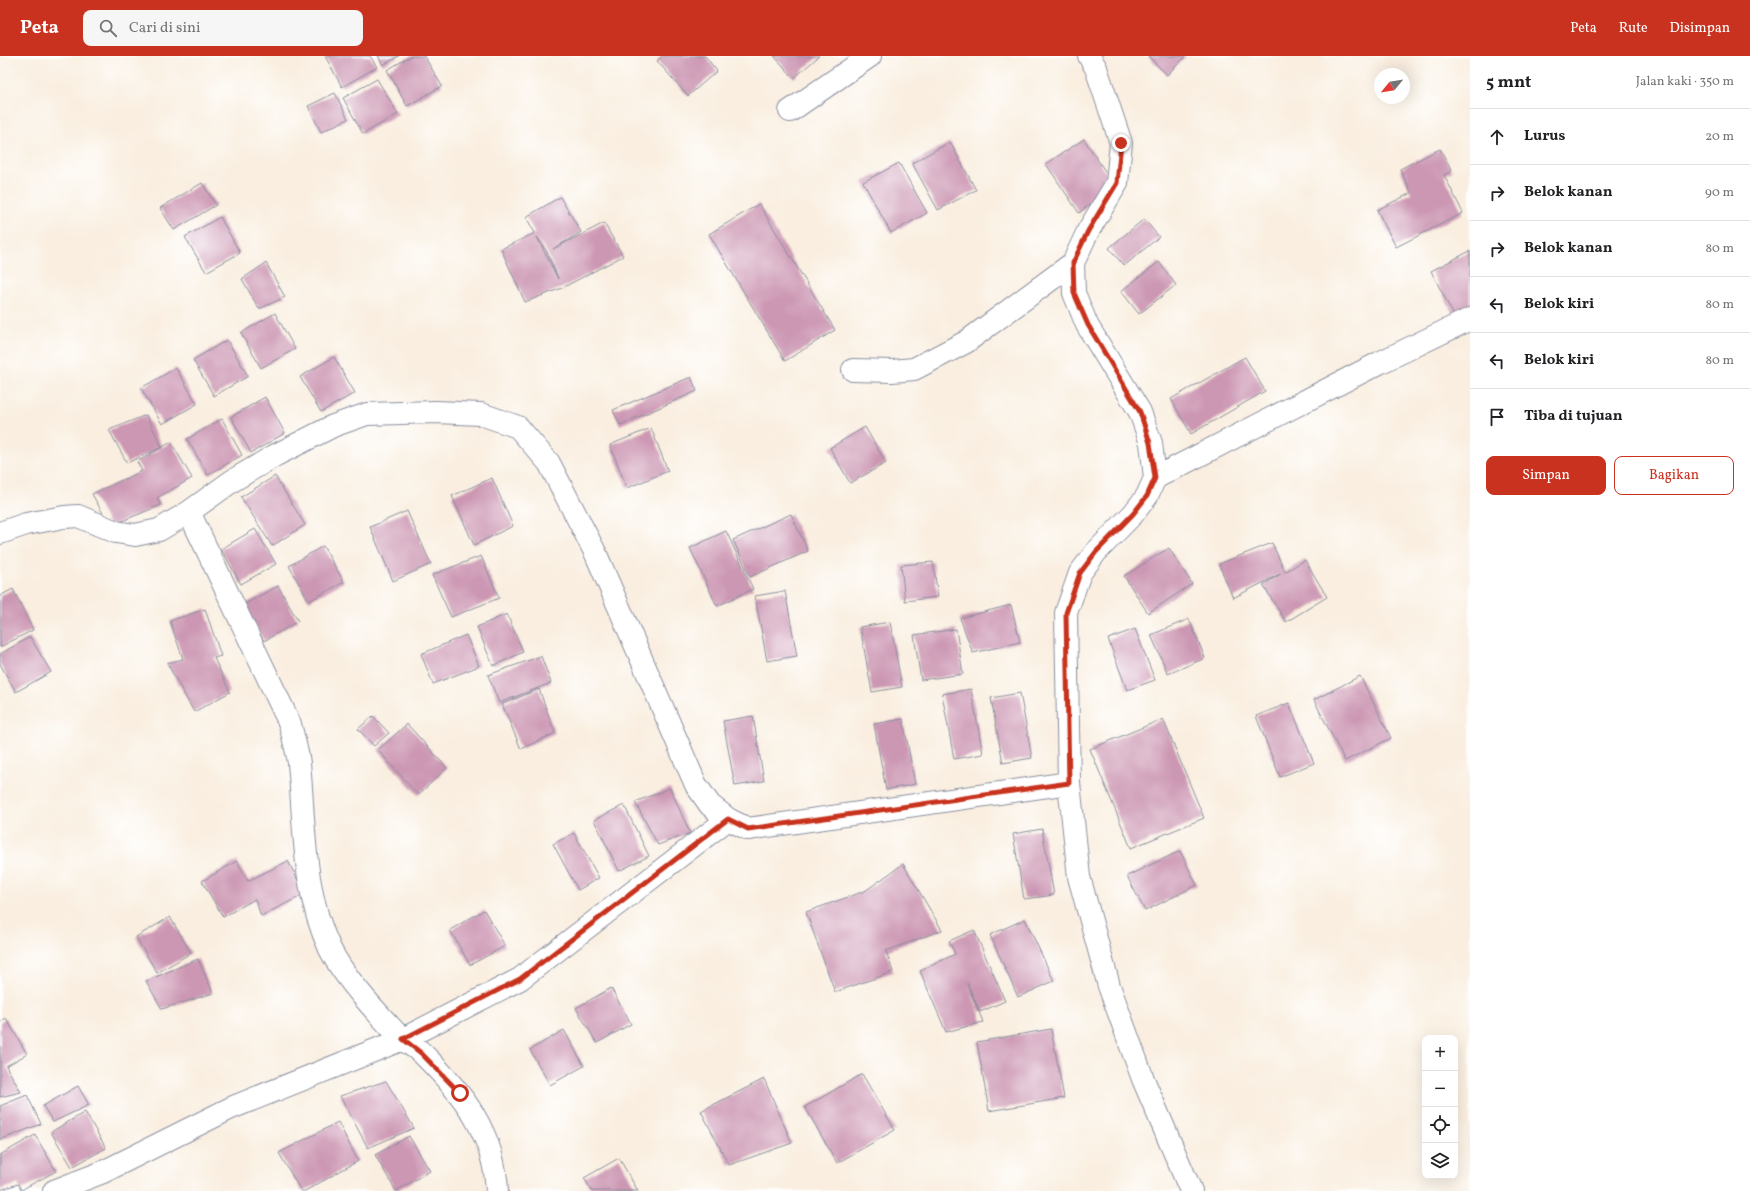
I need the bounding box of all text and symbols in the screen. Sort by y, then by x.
search box [83,10,363,46]
text: Peta [20,15,59,41]
icon: search [97,17,119,39]
text: Cari di sini [129,18,200,39]
text: Peta [1570,19,1597,38]
text: Rute [1619,19,1648,38]
text: Disimpan [1670,19,1730,38]
north arrow [1374,68,1410,104]
text: 5 mnt [1486,71,1531,94]
text: Jalan kaki · 350 m [1636,73,1734,91]
icon: ahead [1486,126,1508,148]
text: Lurus [1524,126,1565,147]
text: 20 m [1705,128,1734,146]
route end [1112,134,1130,152]
icon: right [1486,182,1508,204]
text: Belok kanan [1524,182,1613,203]
text: 90 m [1705,184,1734,202]
icon: right [1486,238,1508,260]
text: Belok kanan [1524,238,1613,259]
text: 80 m [1705,240,1734,258]
icon: left [1486,294,1508,316]
text: Belok kiri [1524,294,1594,315]
text: 80 m [1705,296,1734,314]
icon: left [1486,350,1508,372]
text: Belok kiri [1524,350,1594,371]
text: 80 m [1705,352,1734,370]
icon: arrive [1486,406,1508,428]
text: Tiba di tujuan [1524,406,1623,427]
button: Simpan [1486,456,1606,495]
button: Bagikan [1614,456,1734,495]
map controls [1422,1035,1458,1179]
button: + [1422,1035,1458,1071]
button: − [1422,1071,1458,1107]
route start [451,1084,469,1102]
button: locate [1422,1107,1458,1143]
button: layers [1422,1143,1458,1179]

